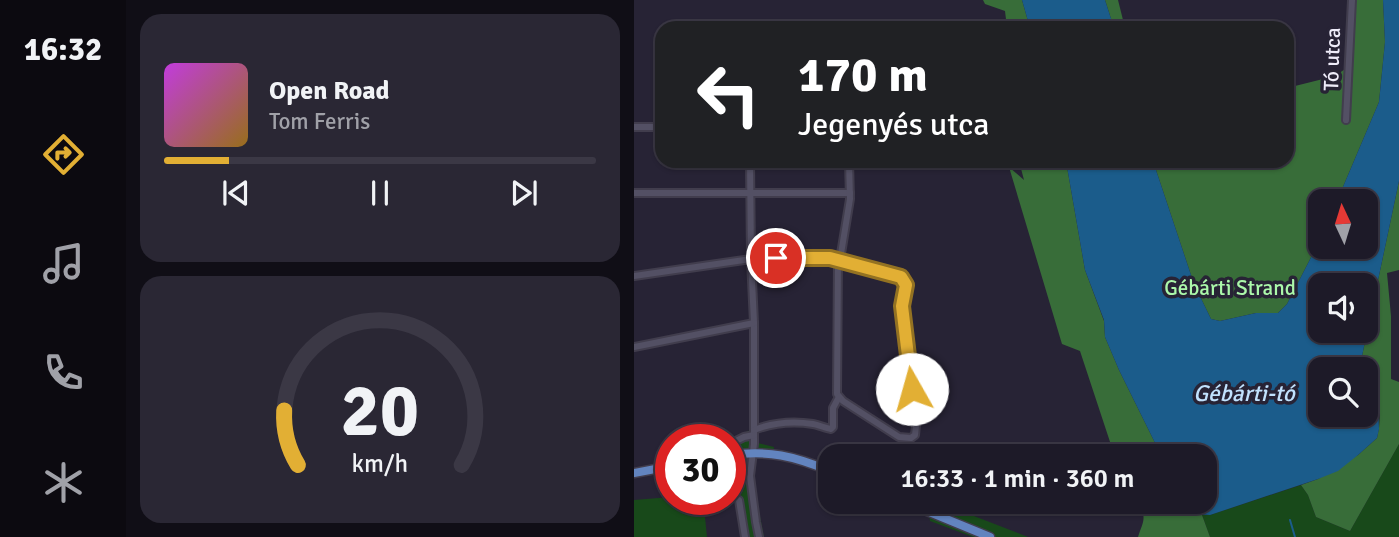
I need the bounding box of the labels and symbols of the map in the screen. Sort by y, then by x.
street label: Tó utca [1318,27,1346,91]
north arrow [1308,189,1378,259]
pin [746,228,806,288]
park label: Gébárti Strand [1164,275,1296,301]
position arrow [875,352,949,426]
water label: Gébárti-tó [1193,379,1297,408]
speed limit sign: 30 [655,424,746,515]

